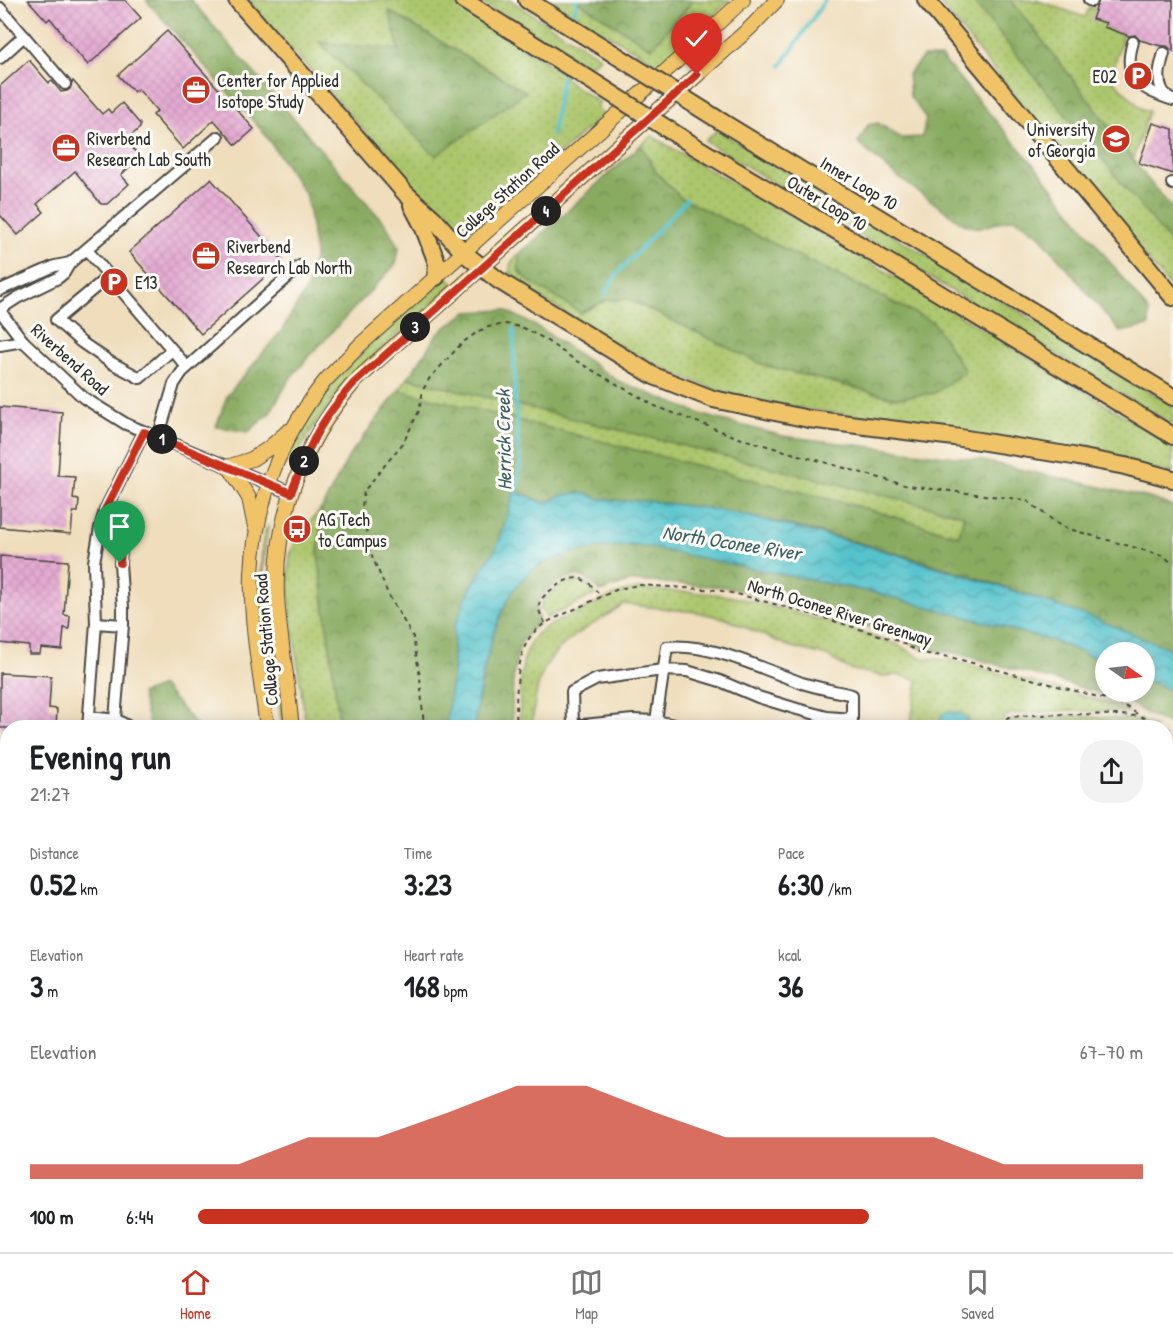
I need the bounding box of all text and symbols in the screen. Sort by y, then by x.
pin [671,13,722,75]
icon: check [680,22,713,55]
parking icon: E02 [1122,60,1154,92]
place label: E02 [1093,64,1118,89]
place label: Center for Applied Isotope Study [217,68,339,114]
office icon: Center for Applied Isotope Study [180,74,212,106]
place label: University of Georgia [1027,117,1095,163]
school or university icon: University of Georgia [1100,123,1132,155]
place label: Riverbend Research Lab South [87,126,211,172]
office icon: Riverbend Research Lab South [50,132,82,164]
street label: College Station Road [450,137,564,243]
street label: Inner Loop 10 [816,150,902,216]
street label: Outer Loop 10 [782,169,872,237]
pin: 4 [531,196,561,226]
text: 4 [543,200,549,222]
place label: Riverbend Research Lab North [227,234,352,280]
office icon: Riverbend Research Lab North [190,240,222,272]
parking icon: E13 [98,266,130,298]
place label: E13 [135,270,158,295]
pin: 3 [400,312,430,342]
text: 3 [411,316,419,338]
street label: Riverbend Road [26,317,114,401]
water label: Herrick Creek [489,388,517,491]
pin: 1 [147,424,177,454]
text: 1 [159,428,165,450]
pin: 2 [289,446,319,476]
text: 2 [300,450,308,472]
pin [94,501,145,563]
place label: AG Tech to Campus [318,507,387,553]
icon: arrive [103,510,136,543]
bus stop icon: AG Tech to Campus [281,513,313,545]
water label: North Oconee River [661,518,806,567]
street label: North Oconee River Greenway [745,572,935,652]
street label: College Station Road [248,573,284,707]
north arrow [1095,642,1155,702]
map controls [1095,642,1155,702]
text: Evening run [30,735,171,779]
button: share [1080,740,1143,803]
text: 21:27 [30,780,71,807]
text: Distance [30,842,79,864]
text: Time [404,842,432,864]
text: Pace [778,842,805,864]
text: 0.52 [30,864,77,904]
text: 3:23 [404,864,452,904]
text: 6:30 [778,864,824,904]
text: km [77,878,98,900]
text: /km [824,878,852,900]
text: Elevation [30,944,83,966]
text: Heart rate [404,944,464,966]
text: kcal [778,944,801,966]
text: 3 [30,966,43,1006]
text: 168 [404,966,440,1006]
text: 36 [778,966,803,1006]
text: m [43,980,58,1002]
text: bpm [440,980,468,1002]
text: Elevation [30,1038,96,1065]
text: 67–70 m [1080,1038,1143,1065]
text: 100 m [30,1203,73,1230]
text: 6:44 [126,1203,154,1230]
tab: Home [179,1266,212,1324]
tab: Map [570,1266,603,1324]
tab: Saved [961,1266,994,1324]

